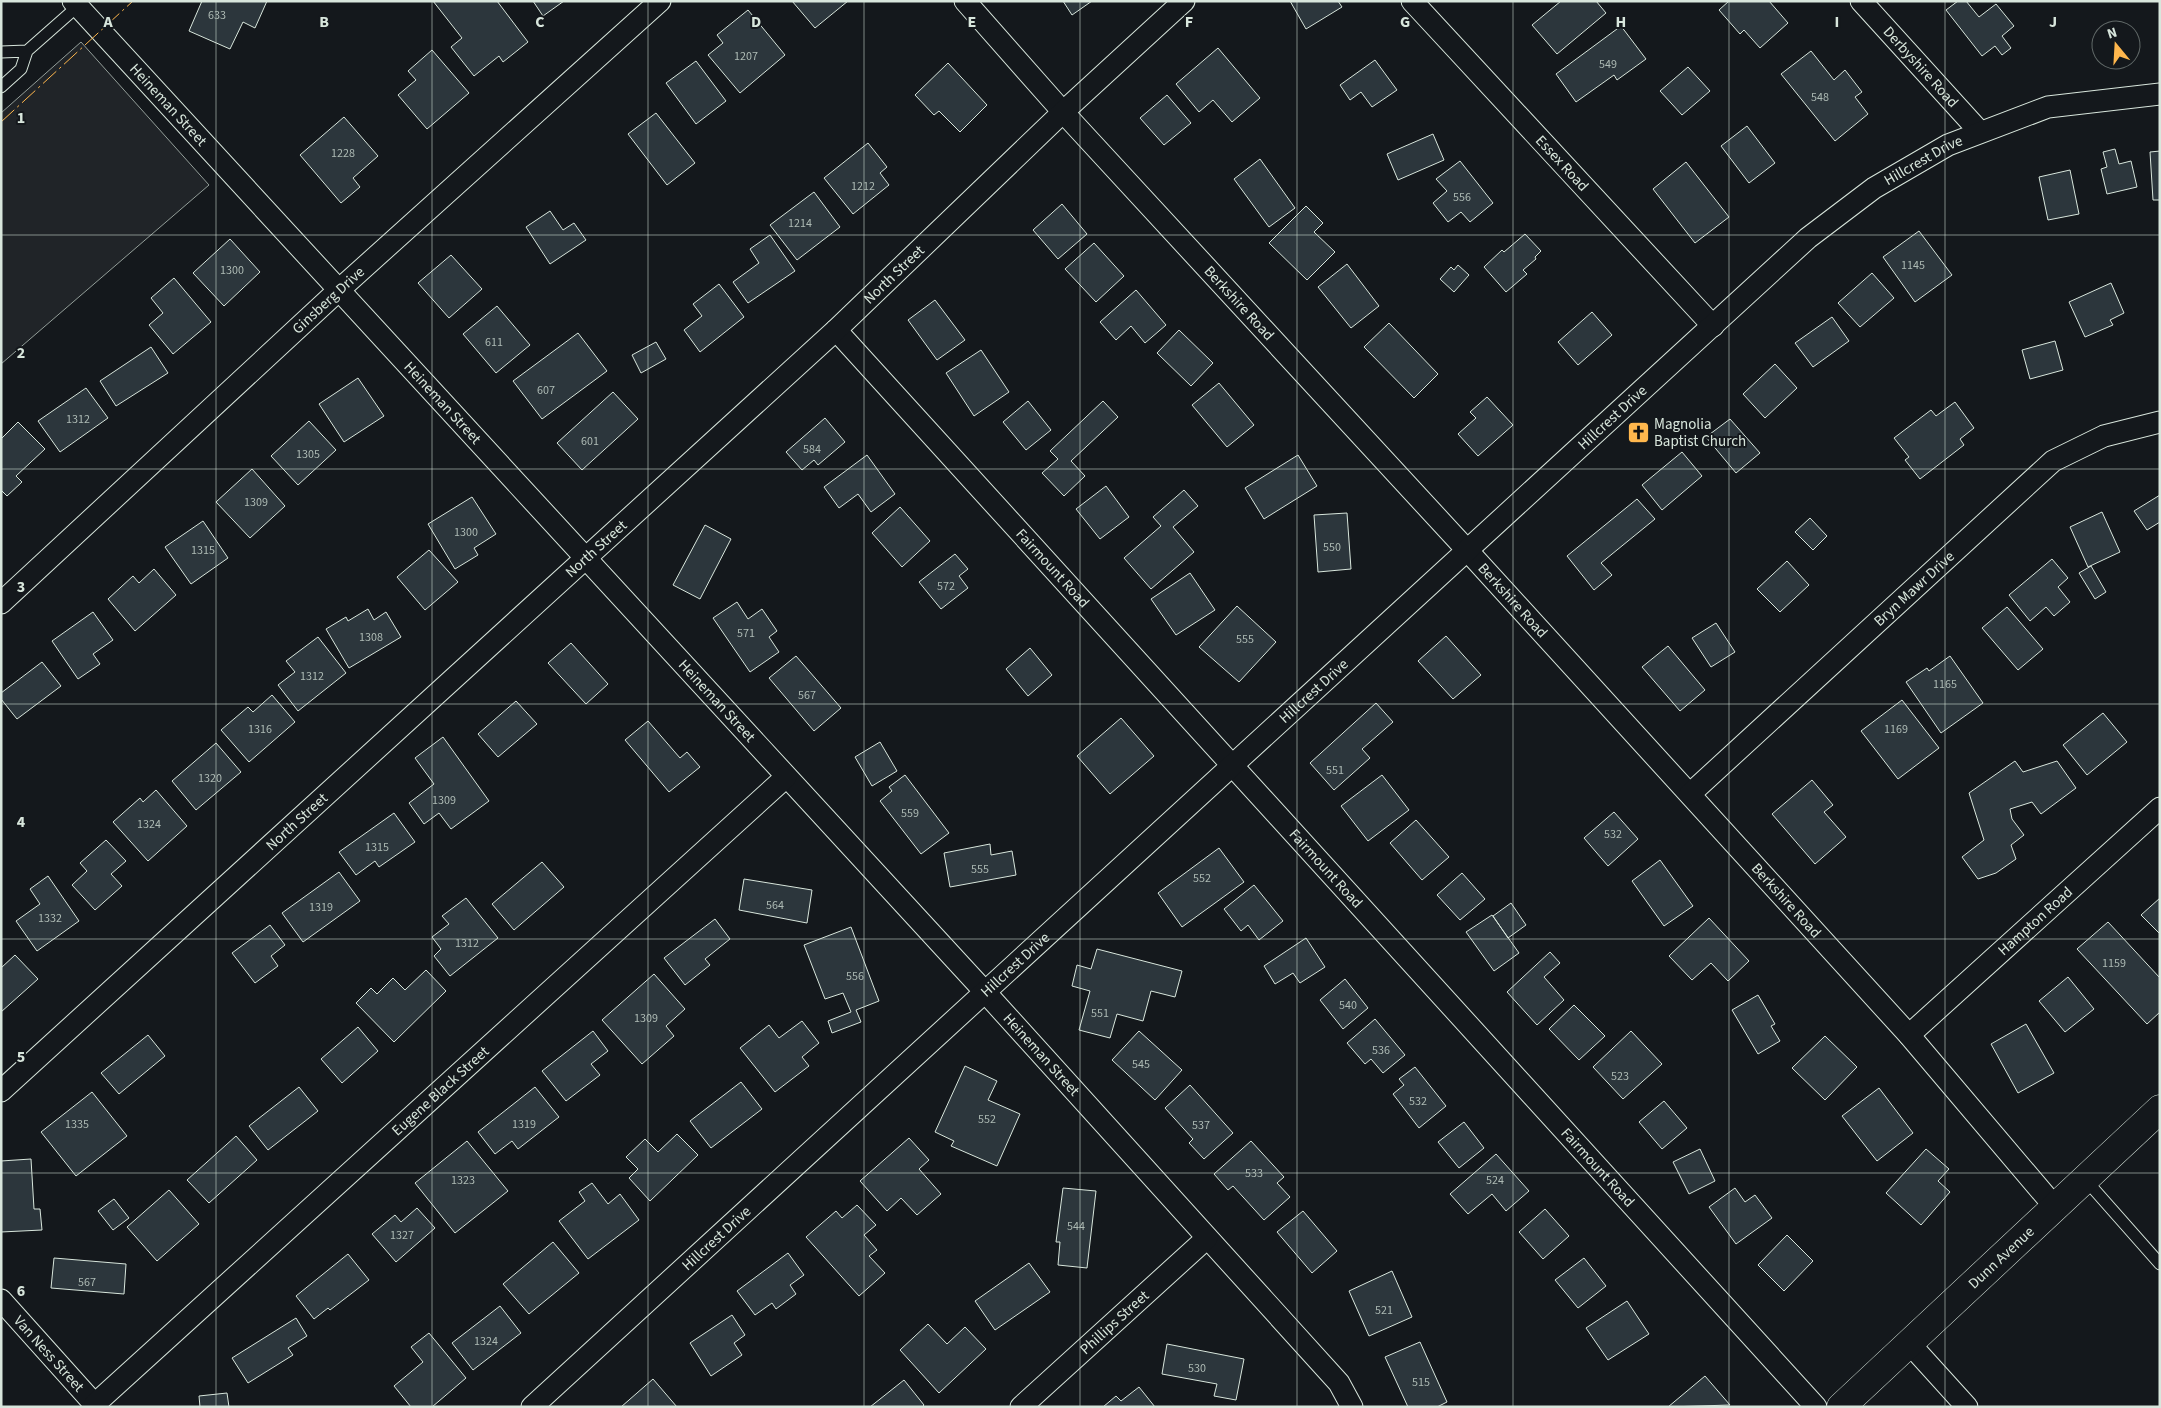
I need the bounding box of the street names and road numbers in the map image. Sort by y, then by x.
street label: Derbyshire Road [1878,22,1963,112]
street label: Heineman Street [125,59,212,151]
street label: Essex Road [1531,130,1594,196]
street label: Hillcrest Drive [1880,130,1965,191]
street label: North Street [859,240,929,309]
street label: Ginsberg Drive [288,261,369,339]
street label: Berkshire Road [1199,261,1279,345]
street label: Heineman Street [399,357,486,449]
street label: Hillcrest Drive [1573,380,1651,455]
street label: North Street [560,515,631,582]
street label: Fairmount Road [1011,524,1094,612]
street label: Bryn Mawr Drive [1869,546,1959,631]
street label: Berkshire Road [1473,558,1553,642]
street label: Hillcrest Drive [1274,654,1353,728]
street label: Heineman Street [674,655,760,747]
street label: North Street [261,788,332,855]
street label: Fairmount Road [1284,824,1368,913]
street label: Berkshire Road [1747,858,1826,943]
street label: Hampton Road [1993,882,2077,960]
street label: Hillcrest Drive [976,927,1054,1002]
street label: Heineman Street [998,1008,1085,1101]
street label: Eugene Black Street [387,1041,493,1141]
street label: Fairmount Road [1556,1123,1639,1212]
street label: Hillcrest Drive [677,1201,756,1275]
street label: Dunn Avenue [1963,1221,2039,1294]
street label: Phillips Street [1075,1285,1153,1359]
street label: Van Ness Street [9,1311,89,1397]

